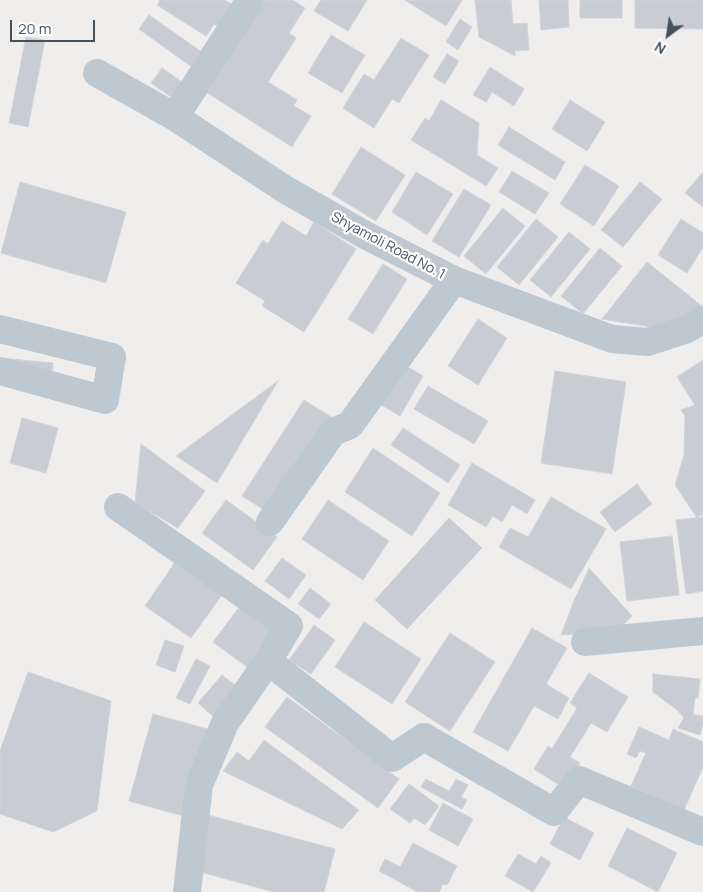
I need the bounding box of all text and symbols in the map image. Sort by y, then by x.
scale bar [12,10,98,42]
north arrow [643,10,693,60]
text: 20 m [18,18,51,39]
text: N [651,38,669,59]
street label: Shyamoli Road No. 1 [328,209,448,283]

